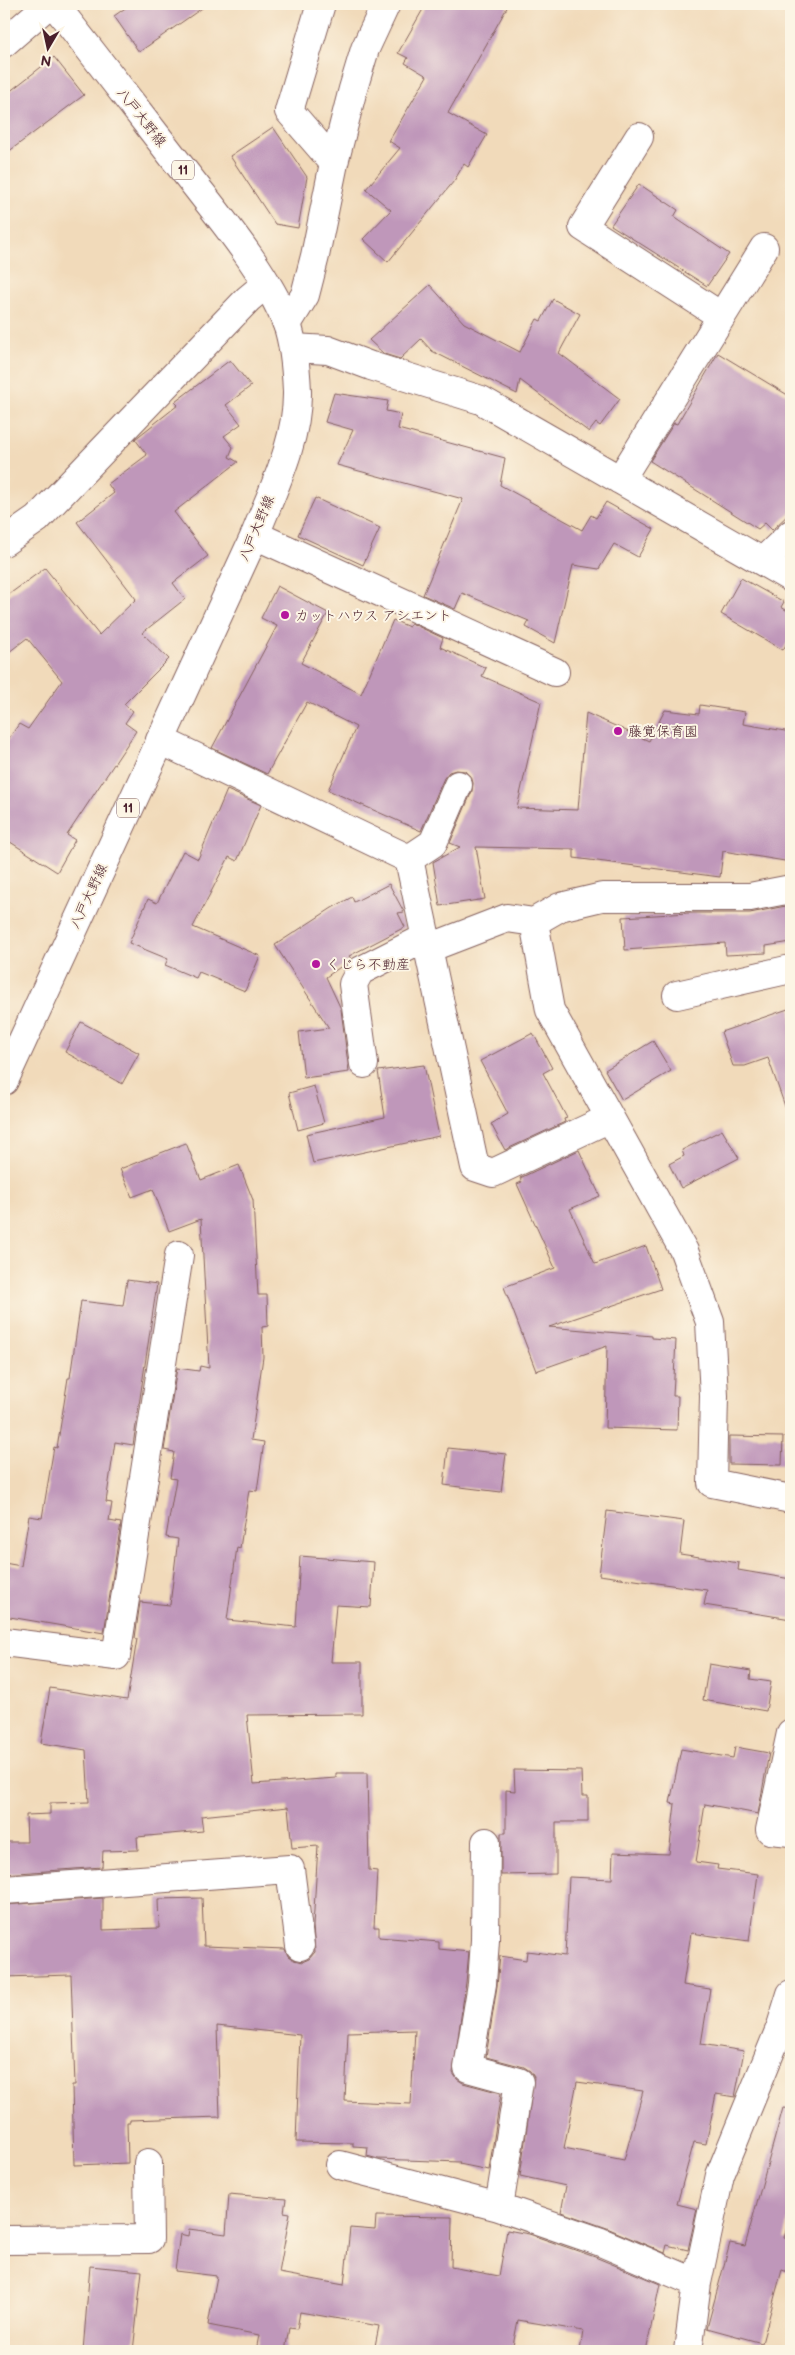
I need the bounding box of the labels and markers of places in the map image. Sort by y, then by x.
place label: カットハウス アシエント [295,607,452,624]
marker: カットハウス アシエント [279,609,291,621]
place label: 藤覚保育園 [628,723,698,740]
marker: 藤覚保育園 [612,725,624,737]
place label: くじら不動産 [326,956,410,973]
marker: くじら不動産 [310,958,322,970]

